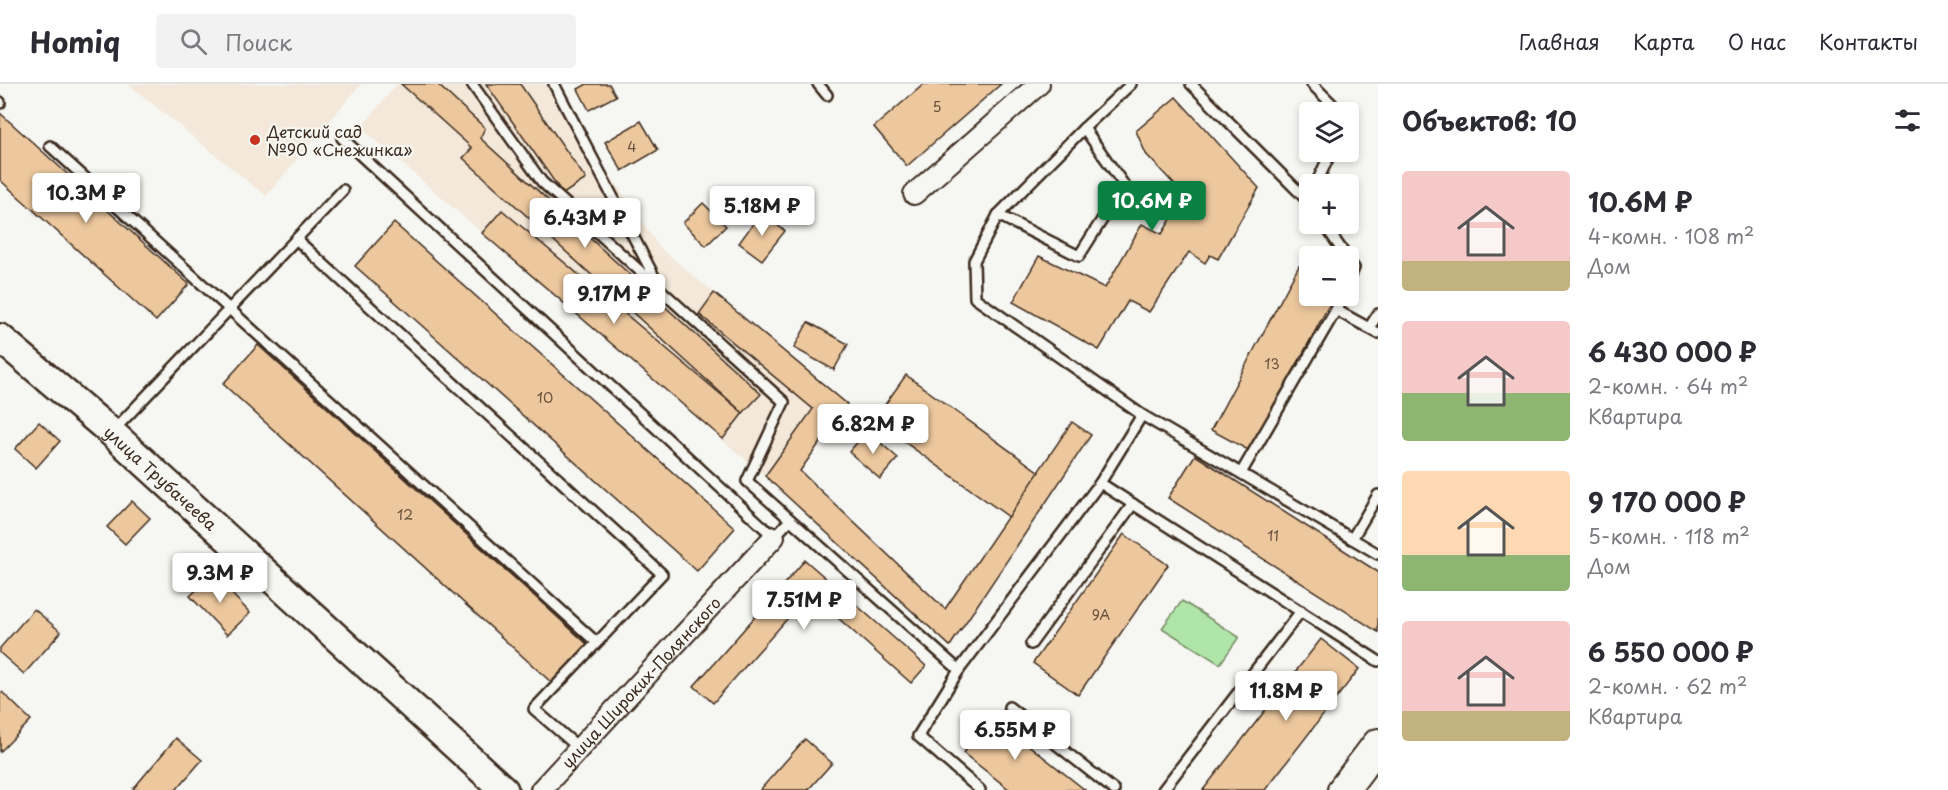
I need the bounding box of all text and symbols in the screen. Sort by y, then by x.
search box [156,14,576,68]
text: Homiq [30,20,120,63]
icon: search [177,25,210,58]
text: Поиск [225,25,292,58]
text: Главная [1519,25,1600,57]
text: Карта [1633,25,1695,57]
text: О нас [1728,25,1786,57]
text: Контакты [1819,25,1918,57]
house number: 5 [932,96,942,117]
text: Объектов: 10 [1402,101,1577,140]
map controls [1299,102,1359,306]
button: layers [1299,102,1359,162]
icon: filters [1891,104,1924,137]
place label: Детский сад №90 «Снежинка» [266,119,412,161]
marker: Детский сад №90 «Снежинка» [248,133,262,147]
house number: 4 [627,136,637,157]
pin: 10.3M ₽ [31,173,141,224]
button: + [1299,174,1359,234]
text: 10.3M ₽ [46,177,126,207]
pin: 10.6M ₽ [1097,181,1207,232]
text: 10.6M ₽ [1588,182,1692,221]
text: 10.6M ₽ [1112,185,1192,215]
pin: 5.18M ₽ [707,186,817,237]
text: 5.18M ₽ [724,190,800,220]
icon: home [1450,195,1522,267]
pin: 6.43M ₽ [530,198,640,249]
text: 6.43M ₽ [544,202,626,232]
text: 4-комн. · 108 m² [1588,221,1754,251]
button: − [1299,246,1359,306]
text: Дом [1588,251,1631,281]
pin: 9.17M ₽ [559,274,669,325]
text: 9.17M ₽ [577,278,651,308]
text: 6 430 000 ₽ [1588,332,1757,371]
icon: home [1450,345,1522,417]
house number: 13 [1264,353,1280,374]
text: 2-комн. · 64 m² [1588,371,1748,401]
house number: 10 [537,387,553,408]
text: Квартира [1588,401,1682,431]
pin: 6.82M ₽ [818,404,928,455]
text: 6.82M ₽ [831,408,915,438]
street label: улица Трубачеева [99,420,223,535]
text: 9 170 000 ₽ [1588,482,1746,521]
icon: home [1450,495,1522,567]
house number: 12 [397,504,413,525]
text: 5-комн. · 118 m² [1588,521,1750,551]
house number: 11 [1267,525,1279,546]
text: Дом [1588,551,1631,581]
pin: 9.3M ₽ [171,553,269,604]
text: 9.3M ₽ [186,557,254,587]
pin: 7.51M ₽ [749,580,859,631]
text: 7.51M ₽ [766,584,842,614]
street label: улица Широких-Полянского [555,591,726,773]
house number: 9А [1092,604,1111,625]
text: 6 550 000 ₽ [1588,632,1754,671]
icon: home [1450,645,1522,717]
pin: 11.8M ₽ [1231,671,1341,722]
text: 2-комн. · 62 m² [1588,671,1747,701]
text: 11.8M ₽ [1249,675,1323,705]
text: Квартира [1588,701,1682,731]
pin: 6.55M ₽ [960,710,1070,761]
text: 6.55M ₽ [974,714,1056,744]

